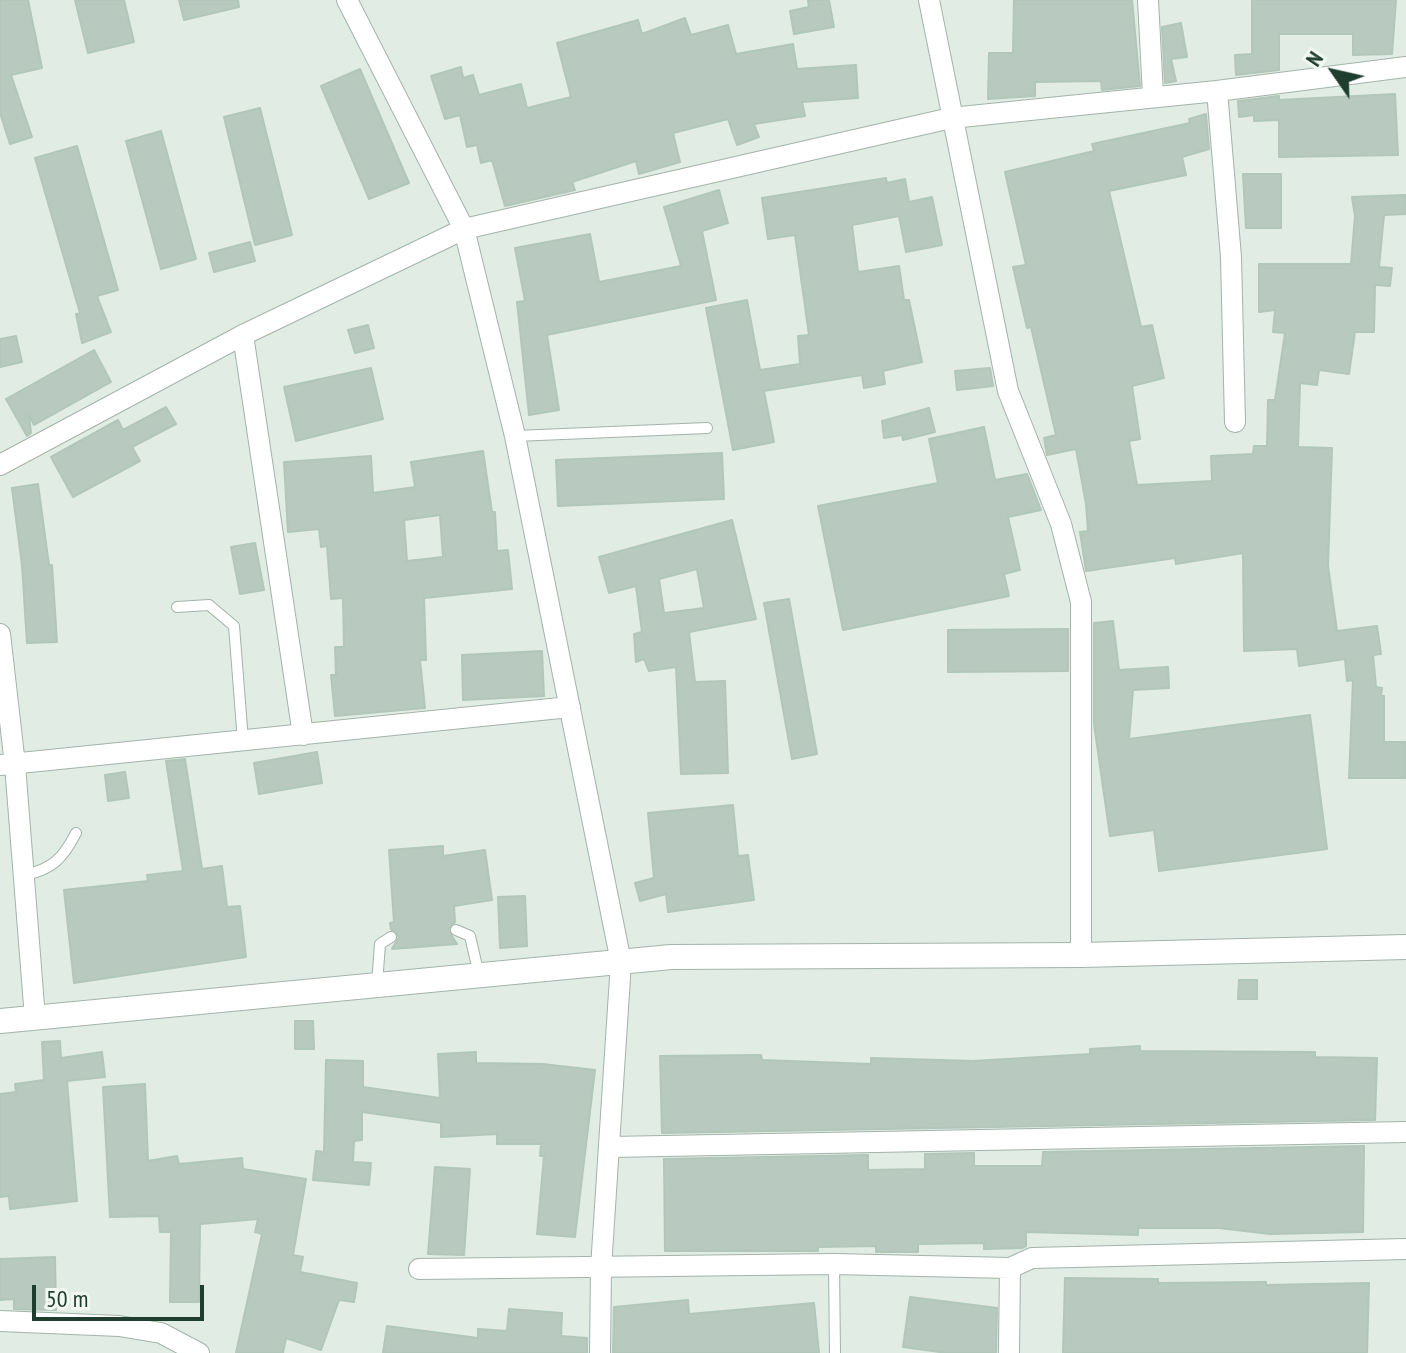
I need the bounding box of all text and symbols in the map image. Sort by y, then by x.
north arrow [1294,32,1374,112]
text: N [1299,46,1329,71]
scale bar [36,1269,208,1319]
text: 50 m [46,1283,88,1314]

